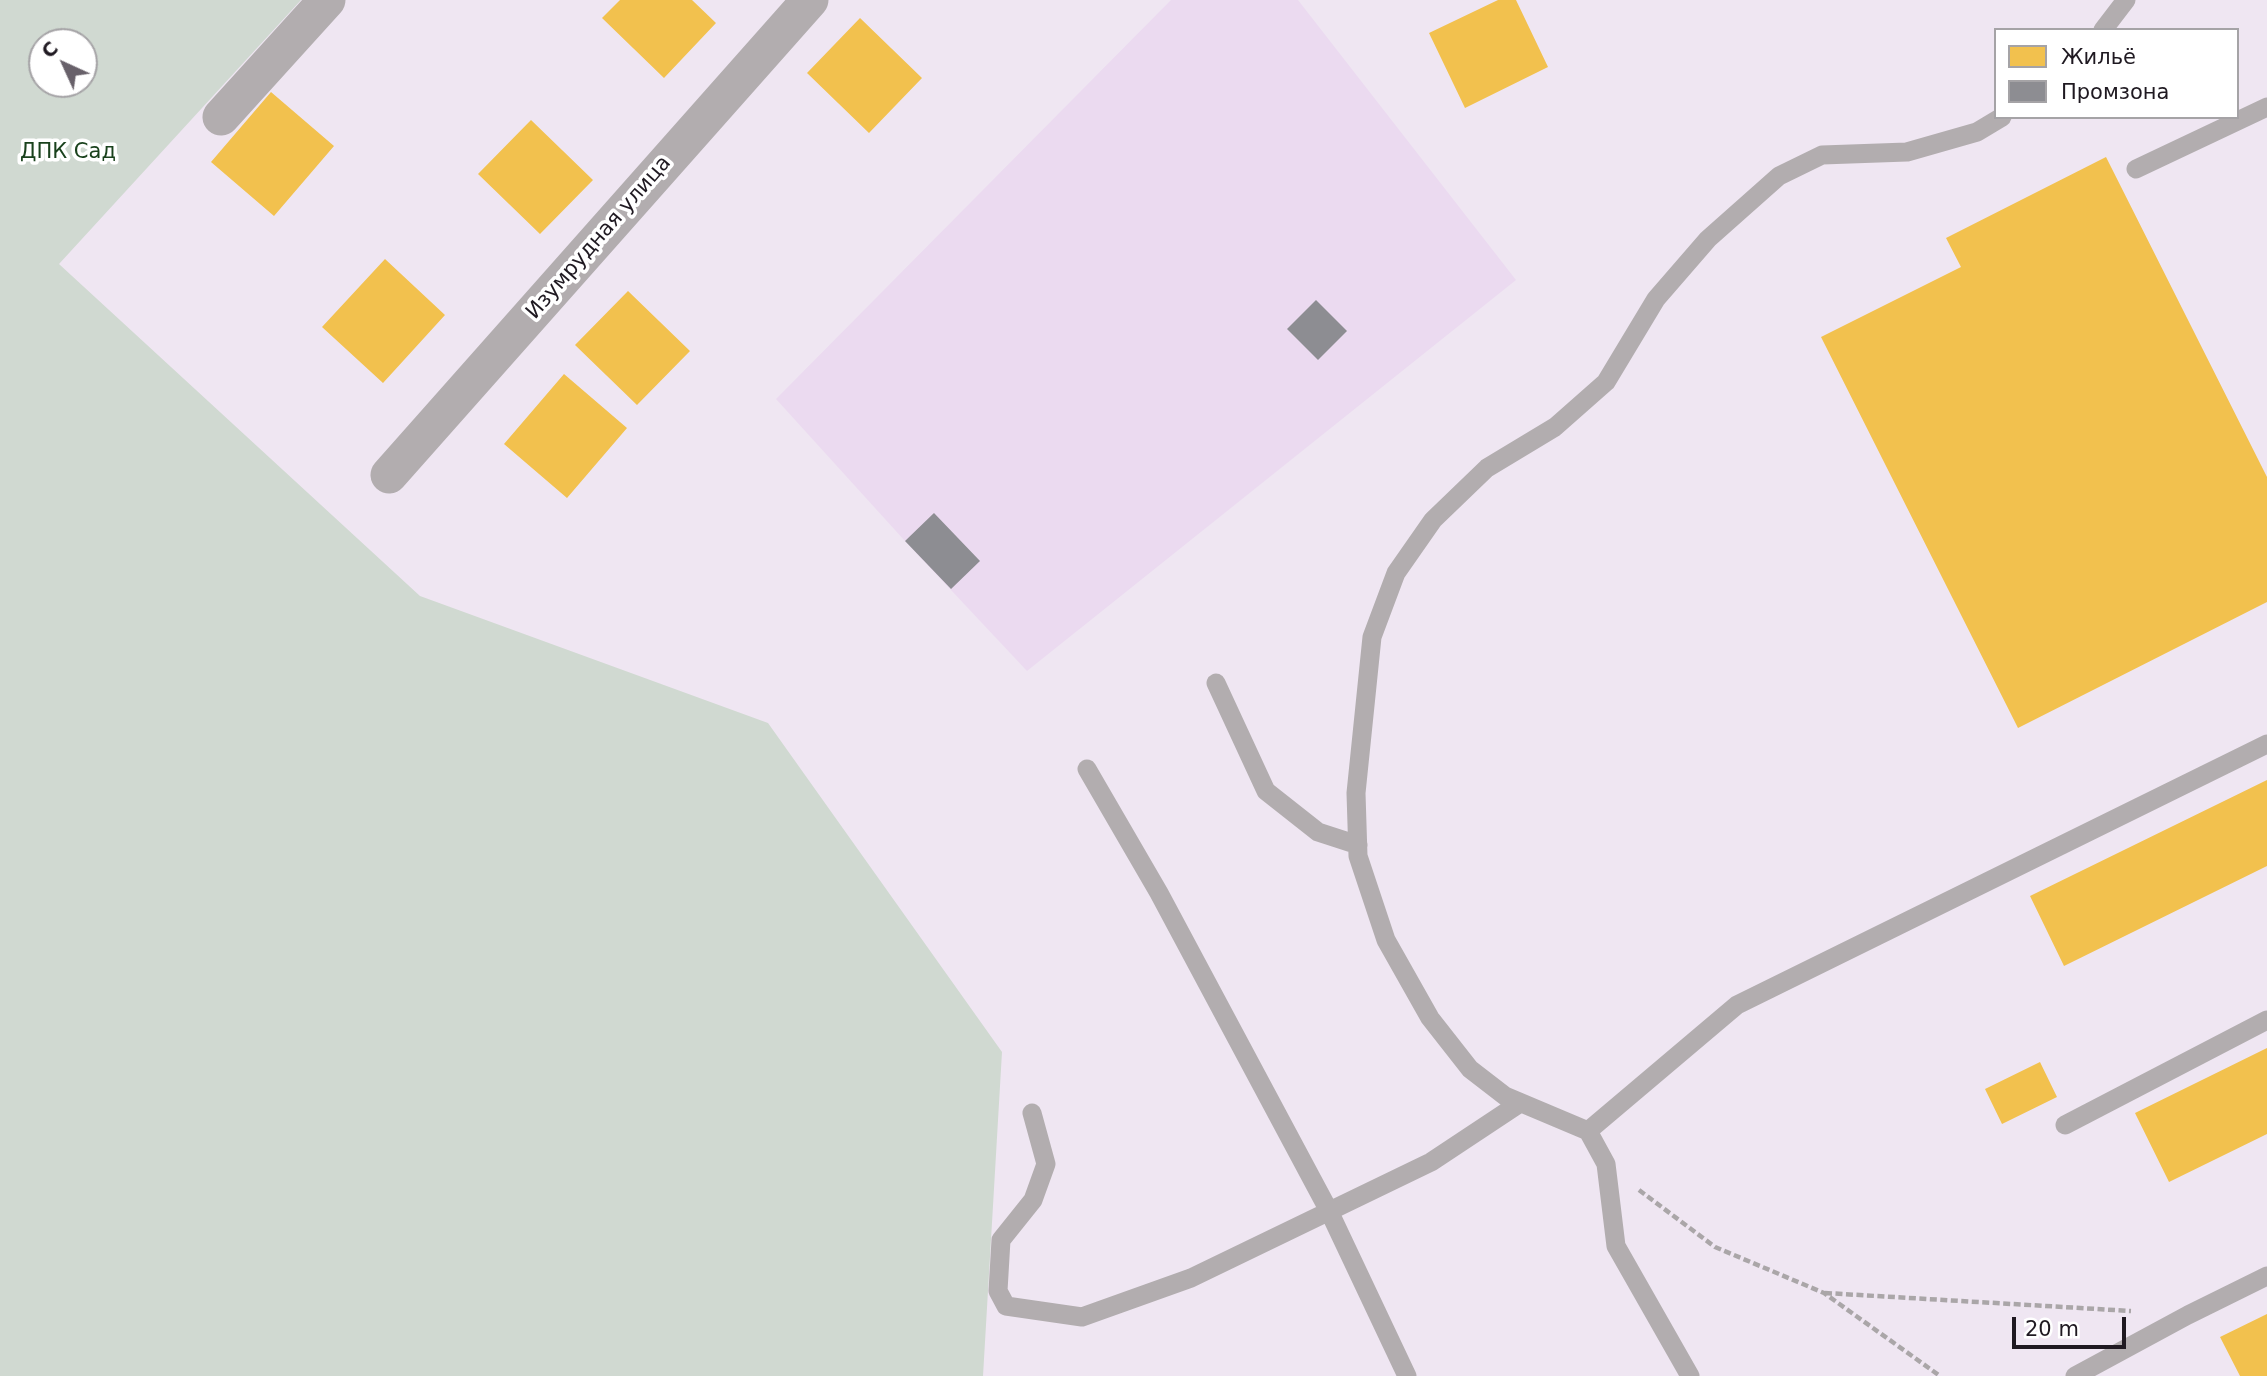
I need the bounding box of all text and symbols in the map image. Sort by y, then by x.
north arrow [28,28,98,98]
legend [1994,28,2239,119]
text: С [37,37,62,62]
text: Жильё [2061,45,2136,69]
text: Промзона [2061,80,2169,104]
park label: ДПК Сад [20,140,116,166]
street label: Изумрудная улица [521,151,677,325]
scale bar [2015,1302,2129,1346]
text: 20 m [2025,1317,2079,1341]

